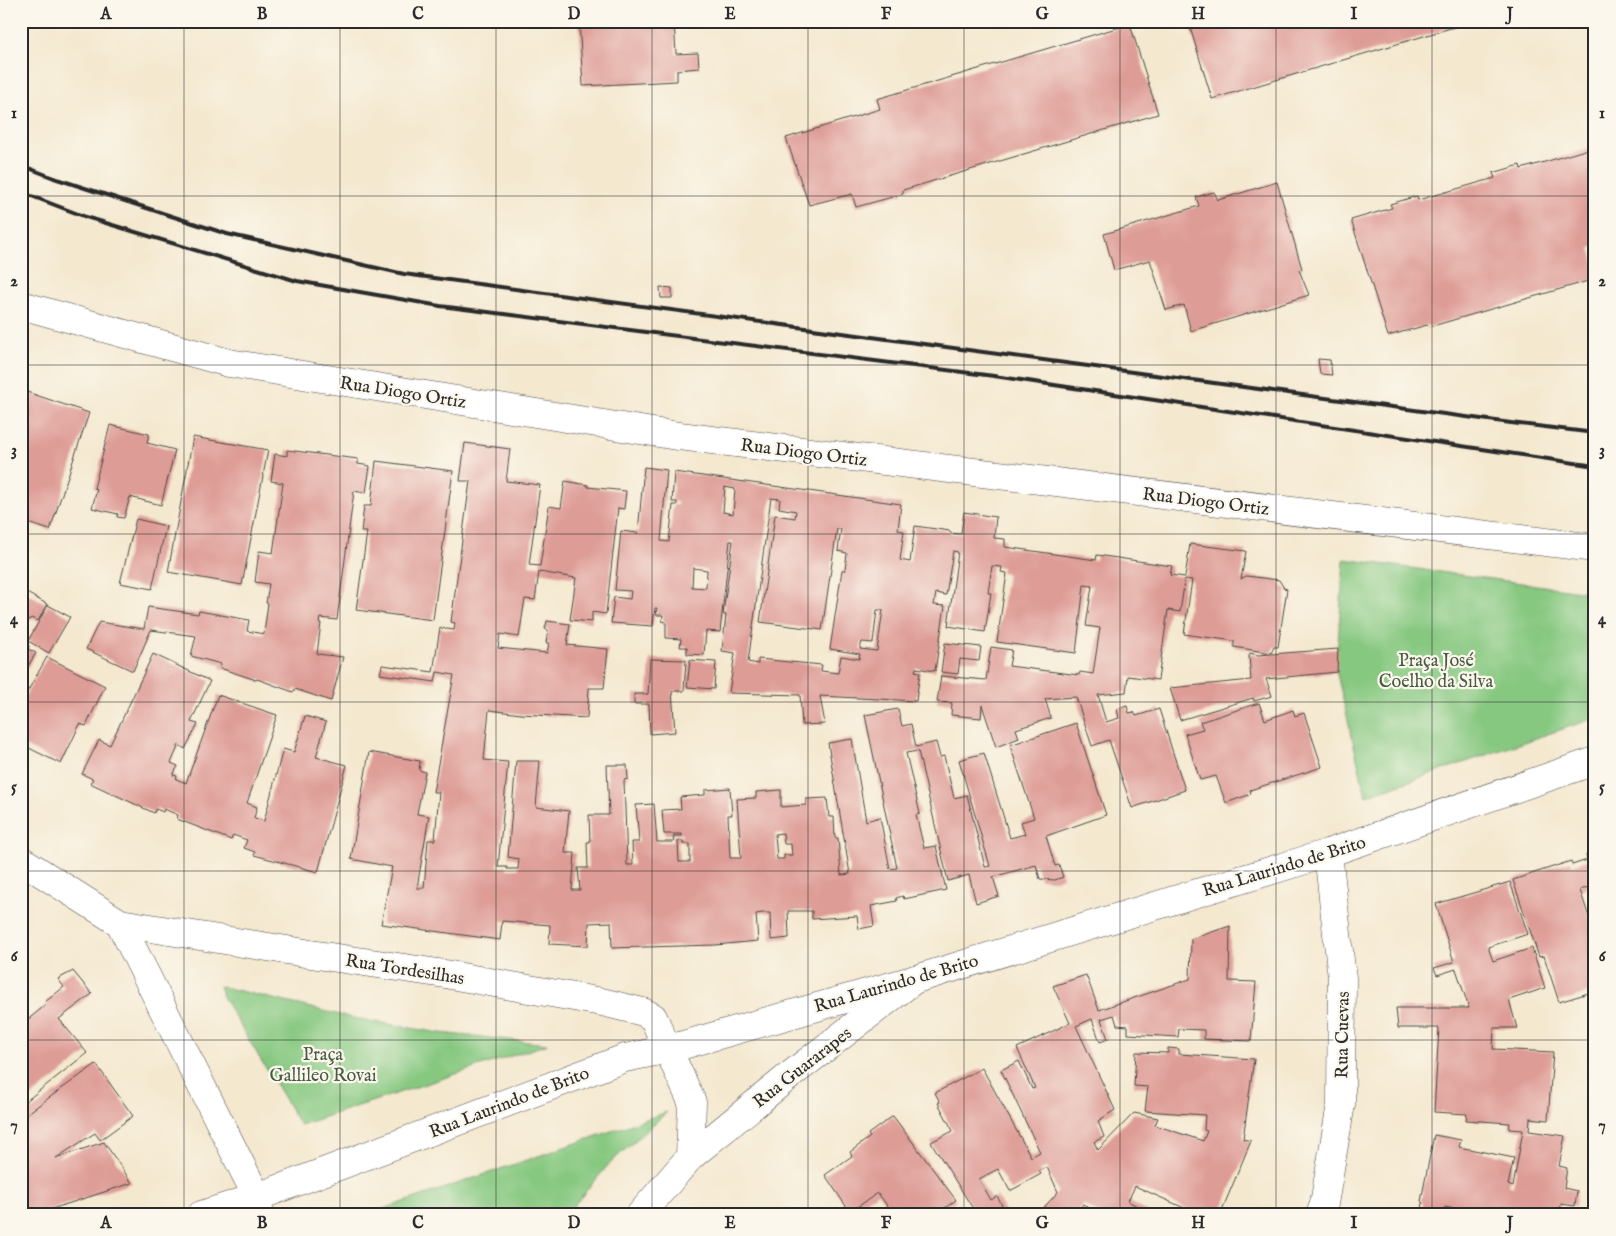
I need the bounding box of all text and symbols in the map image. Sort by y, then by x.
text: A [100,5,113,25]
text: B [257,5,268,25]
text: C [412,5,424,25]
text: D [568,5,581,25]
text: E [724,5,736,25]
text: F [881,5,892,25]
text: G [1036,5,1049,25]
text: H [1191,5,1205,25]
text: I [1351,5,1358,25]
text: J [1505,5,1514,25]
text: 1 [11,104,17,124]
text: 1 [1599,104,1605,124]
text: 2 [10,272,18,292]
text: 2 [1598,272,1606,292]
street label: Rua Diogo Ortiz [338,372,468,415]
street label: Rua Diogo Ortiz [739,434,869,473]
text: 3 [11,441,17,461]
text: 3 [1599,441,1605,461]
street label: Rua Diogo Ortiz [1141,483,1271,522]
text: 4 [10,610,19,630]
text: 4 [1598,610,1607,630]
park label: Praça José Coelho da Silva [1379,650,1494,694]
text: 5 [11,778,17,798]
text: 5 [1599,778,1605,798]
street label: Rua Laurindo de Brito [1200,832,1369,903]
text: 6 [11,947,19,967]
text: 6 [1599,947,1607,967]
street label: Rua Tordesilhas [344,950,466,991]
street label: Rua Laurindo de Brito [812,950,981,1019]
street label: Rua Cuevas [1331,991,1356,1079]
street label: Rua Guararapes [749,1022,857,1114]
park label: Praça Gallileo Rovai [269,1044,377,1088]
street label: Rua Laurindo de Brito [426,1062,593,1145]
text: 7 [10,1116,18,1136]
text: 7 [1598,1116,1606,1136]
text: A [100,1214,113,1234]
text: B [257,1214,268,1234]
text: C [412,1214,424,1234]
text: D [568,1214,581,1234]
text: E [724,1214,736,1234]
text: F [881,1214,892,1234]
text: G [1036,1214,1049,1234]
text: H [1191,1214,1205,1234]
text: I [1351,1214,1358,1234]
text: J [1505,1214,1514,1234]

